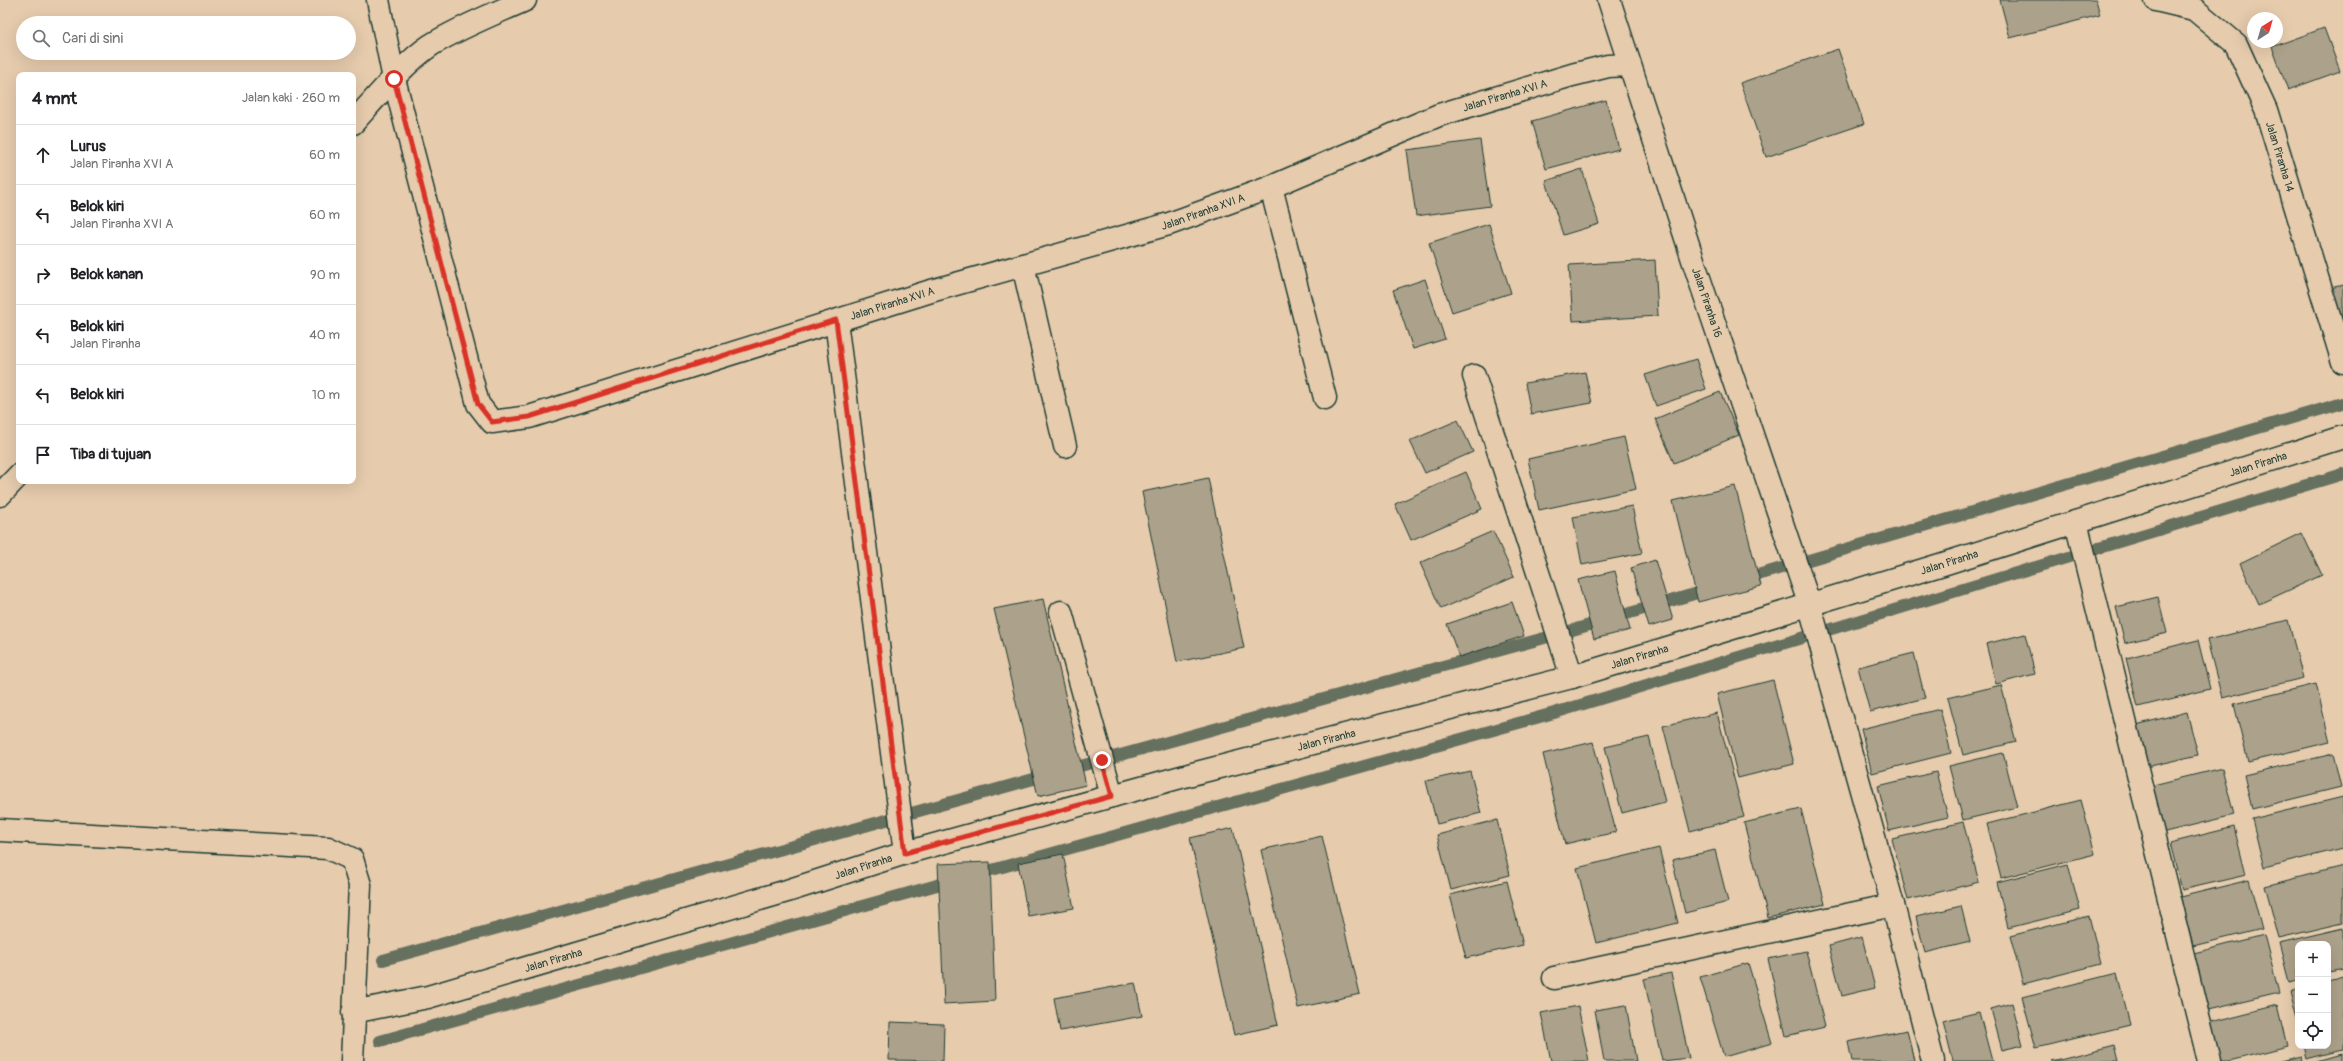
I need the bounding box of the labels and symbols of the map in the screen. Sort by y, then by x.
north arrow [2247,12,2283,48]
route start [385,70,403,88]
street label: Jalan Piranha XVI A [1461,77,1549,115]
street label: Jalan Piranha 14 [2263,120,2297,194]
street label: Jalan Piranha XVI A [1160,191,1246,233]
street label: Jalan Piranha 16 [1689,266,1725,339]
street label: Jalan Piranha XVI A [849,284,936,323]
street label: Jalan Piranha [2228,449,2289,480]
street label: Jalan Piranha [1919,547,1980,577]
street label: Jalan Piranha [1609,642,1670,672]
street label: Jalan Piranha [1296,727,1357,754]
route end [1093,751,1111,769]
street label: Jalan Piranha [833,852,894,882]
street label: Jalan Piranha [523,946,584,975]

